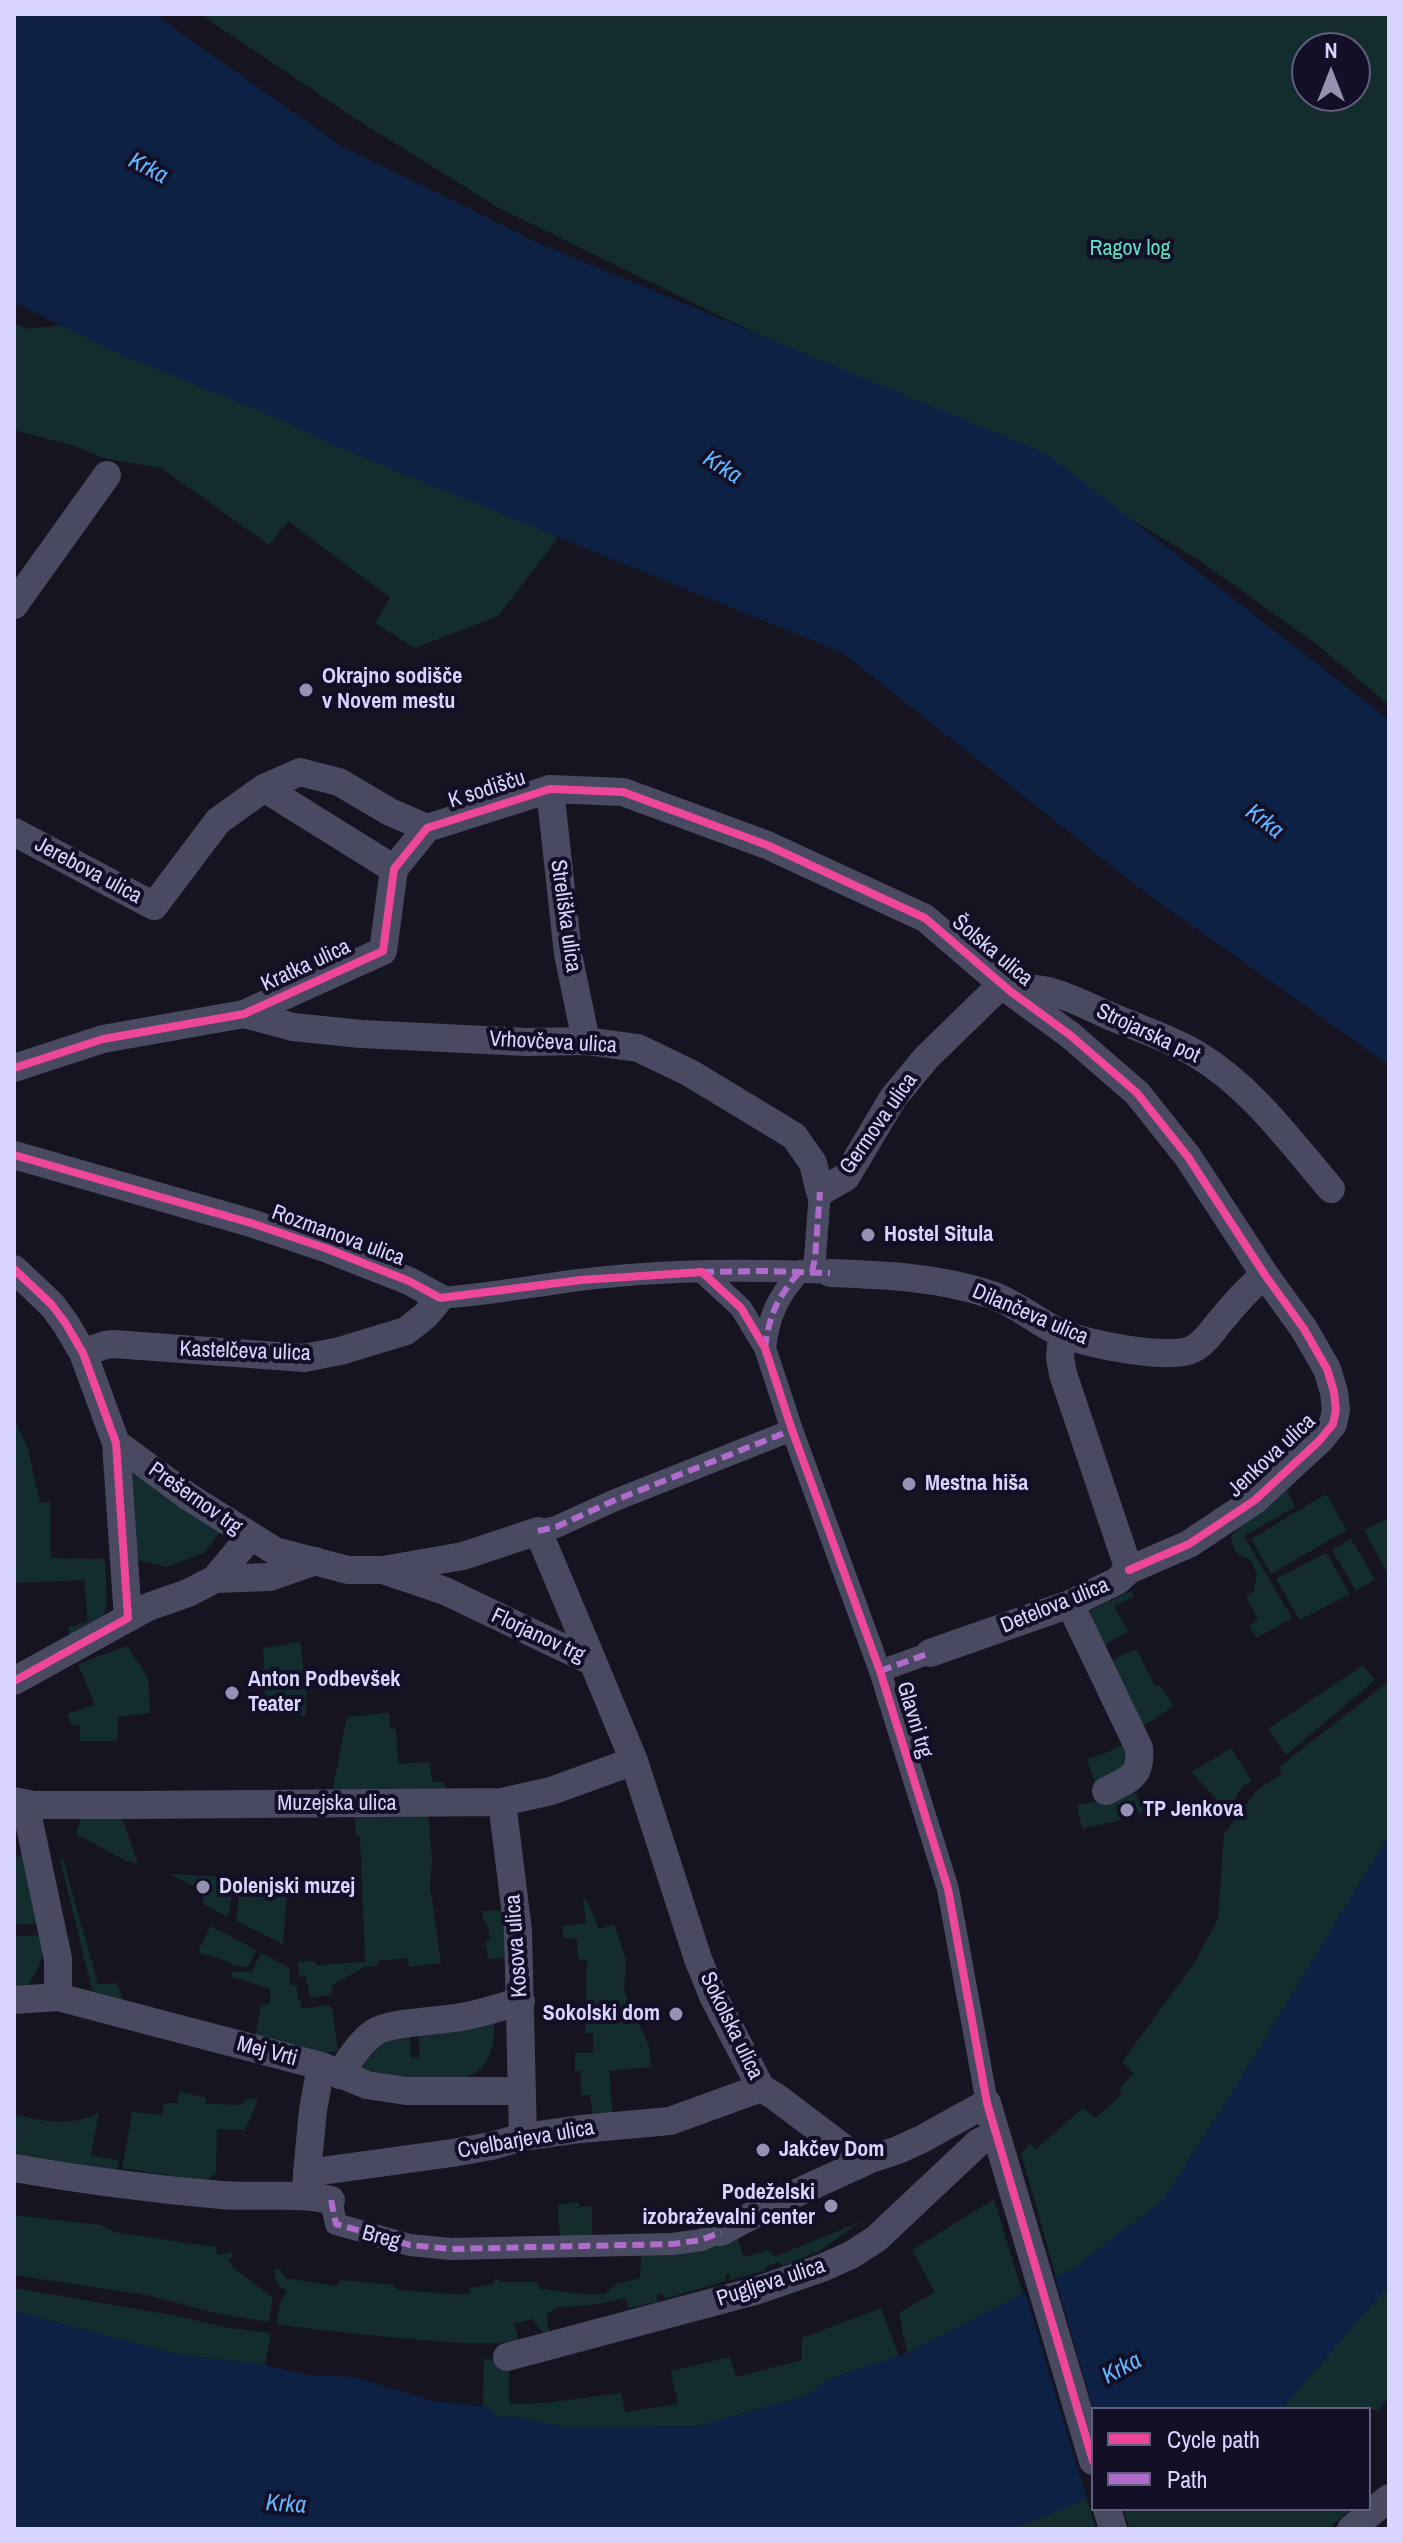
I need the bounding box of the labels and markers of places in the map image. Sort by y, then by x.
place label: Okrajno sodišče v Novem mestu [322,664,462,716]
marker: Okrajno sodišče v Novem mestu [297,681,315,699]
place label: Hostel Situla [884,1222,993,1248]
marker: Hostel Situla [859,1226,877,1244]
place label: Mestna hiša [925,1471,1028,1497]
marker: Mestna hiša [900,1475,918,1493]
place label: Anton Podbevšek Teater [248,1667,400,1718]
marker: Anton Podbevšek Teater [223,1684,241,1702]
place label: TP Jenkova [1143,1797,1243,1823]
marker: TP Jenkova [1118,1801,1136,1819]
place label: Dolenjski muzej [219,1874,355,1900]
marker: Dolenjski muzej [194,1878,212,1896]
place label: Sokolski dom [543,2001,660,2027]
marker: Sokolski dom [667,2005,685,2023]
place label: Jakčev Dom [779,2137,884,2163]
marker: Jakčev Dom [754,2141,772,2159]
place label: Podeželski izobraževalni center [643,2180,815,2232]
marker: Podeželski izobraževalni center [822,2197,840,2215]

